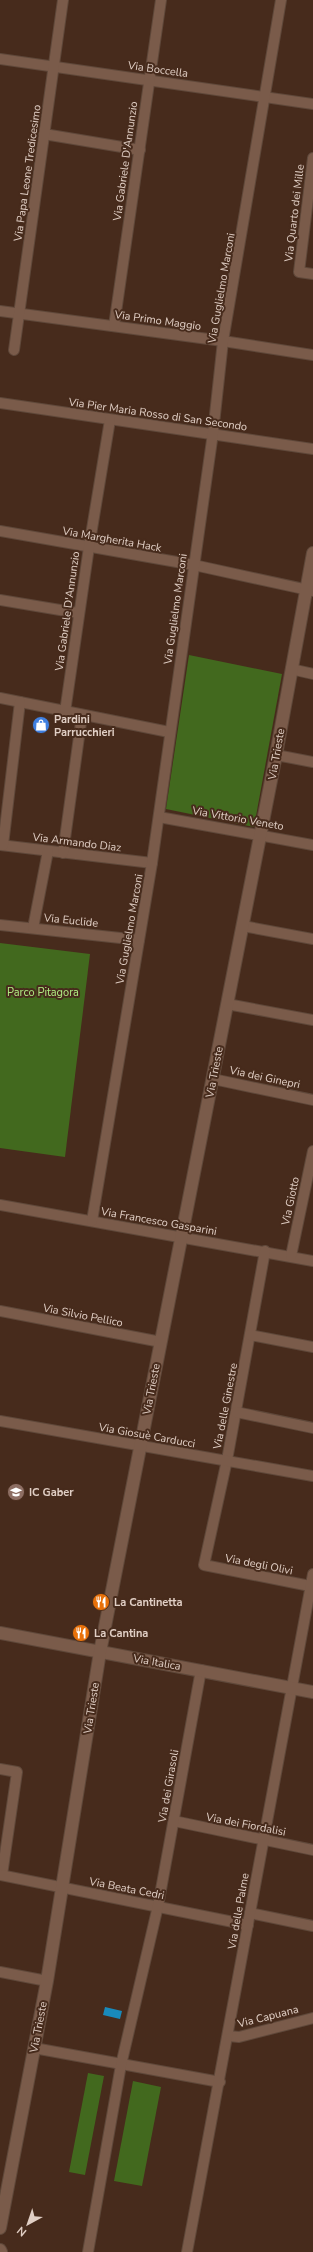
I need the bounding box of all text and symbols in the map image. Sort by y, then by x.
street label: Via Boccella [126,58,189,81]
street label: Via Gabriele D'Annunzio [110,100,141,223]
street label: Via Papa Leone Tredicesimo [10,104,45,243]
street label: Via Quarto dei Mille [281,163,308,264]
street label: Via Guglielmo Marconi [204,232,239,345]
street label: Via Primo Maggio [113,307,202,334]
street label: Via Pier Maria Rosso di San Secondo [67,394,248,434]
street label: Via Margherita Hack [60,523,163,556]
street label: Via Gabriele D'Annunzio [52,550,83,673]
street label: Via Guglielmo Marconi [160,553,191,666]
place label: Pardini Parrucchieri [54,712,115,740]
shop icon: Pardini Parrucchieri [31,715,51,735]
street label: Via Trieste [264,727,288,782]
street label: Via Vittorio Veneto [190,803,285,834]
street label: Via Armando Diaz [31,829,122,855]
street label: Via Guglielmo Marconi [112,873,147,986]
street label: Via Euclide [42,910,99,931]
park label: Parco Pitagora [7,985,79,1000]
street label: Via Trieste [202,1045,227,1100]
street label: Via dei Ginepri [227,1062,302,1092]
street label: Via Giotto [278,1176,303,1228]
street label: Via Francesco Gasparini [99,1204,218,1239]
street label: Via Silvio Pellico [41,1300,124,1331]
street label: Via Trieste [139,1362,164,1417]
street label: Via delle Ginestre [210,1362,241,1452]
street label: Via Giosuè Carducci [97,1419,196,1451]
school or university icon: IC Gaber [6,1482,26,1502]
place label: IC Gaber [29,1485,74,1500]
street label: Via degli Olivi [223,1550,294,1578]
restaurant icon: La Cantinetta [91,1592,111,1612]
place label: La Cantinetta [114,1595,182,1610]
restaurant icon: La Cantina [71,1623,91,1643]
place label: La Cantina [94,1626,148,1641]
street label: Via Italica [131,1651,182,1674]
street label: Via Trieste [80,1681,103,1736]
street label: Via dei Girasoli [155,1748,182,1825]
street label: Via dei Fiordalisi [204,1809,287,1840]
street label: Via delle Palme [224,1872,253,1951]
street label: Via Beata Cedri [87,1874,166,1903]
street label: Via Trieste [26,2000,51,2055]
street label: Via Capuana [235,2002,300,2032]
north arrow [8,2204,48,2244]
text: N [14,2223,30,2240]

